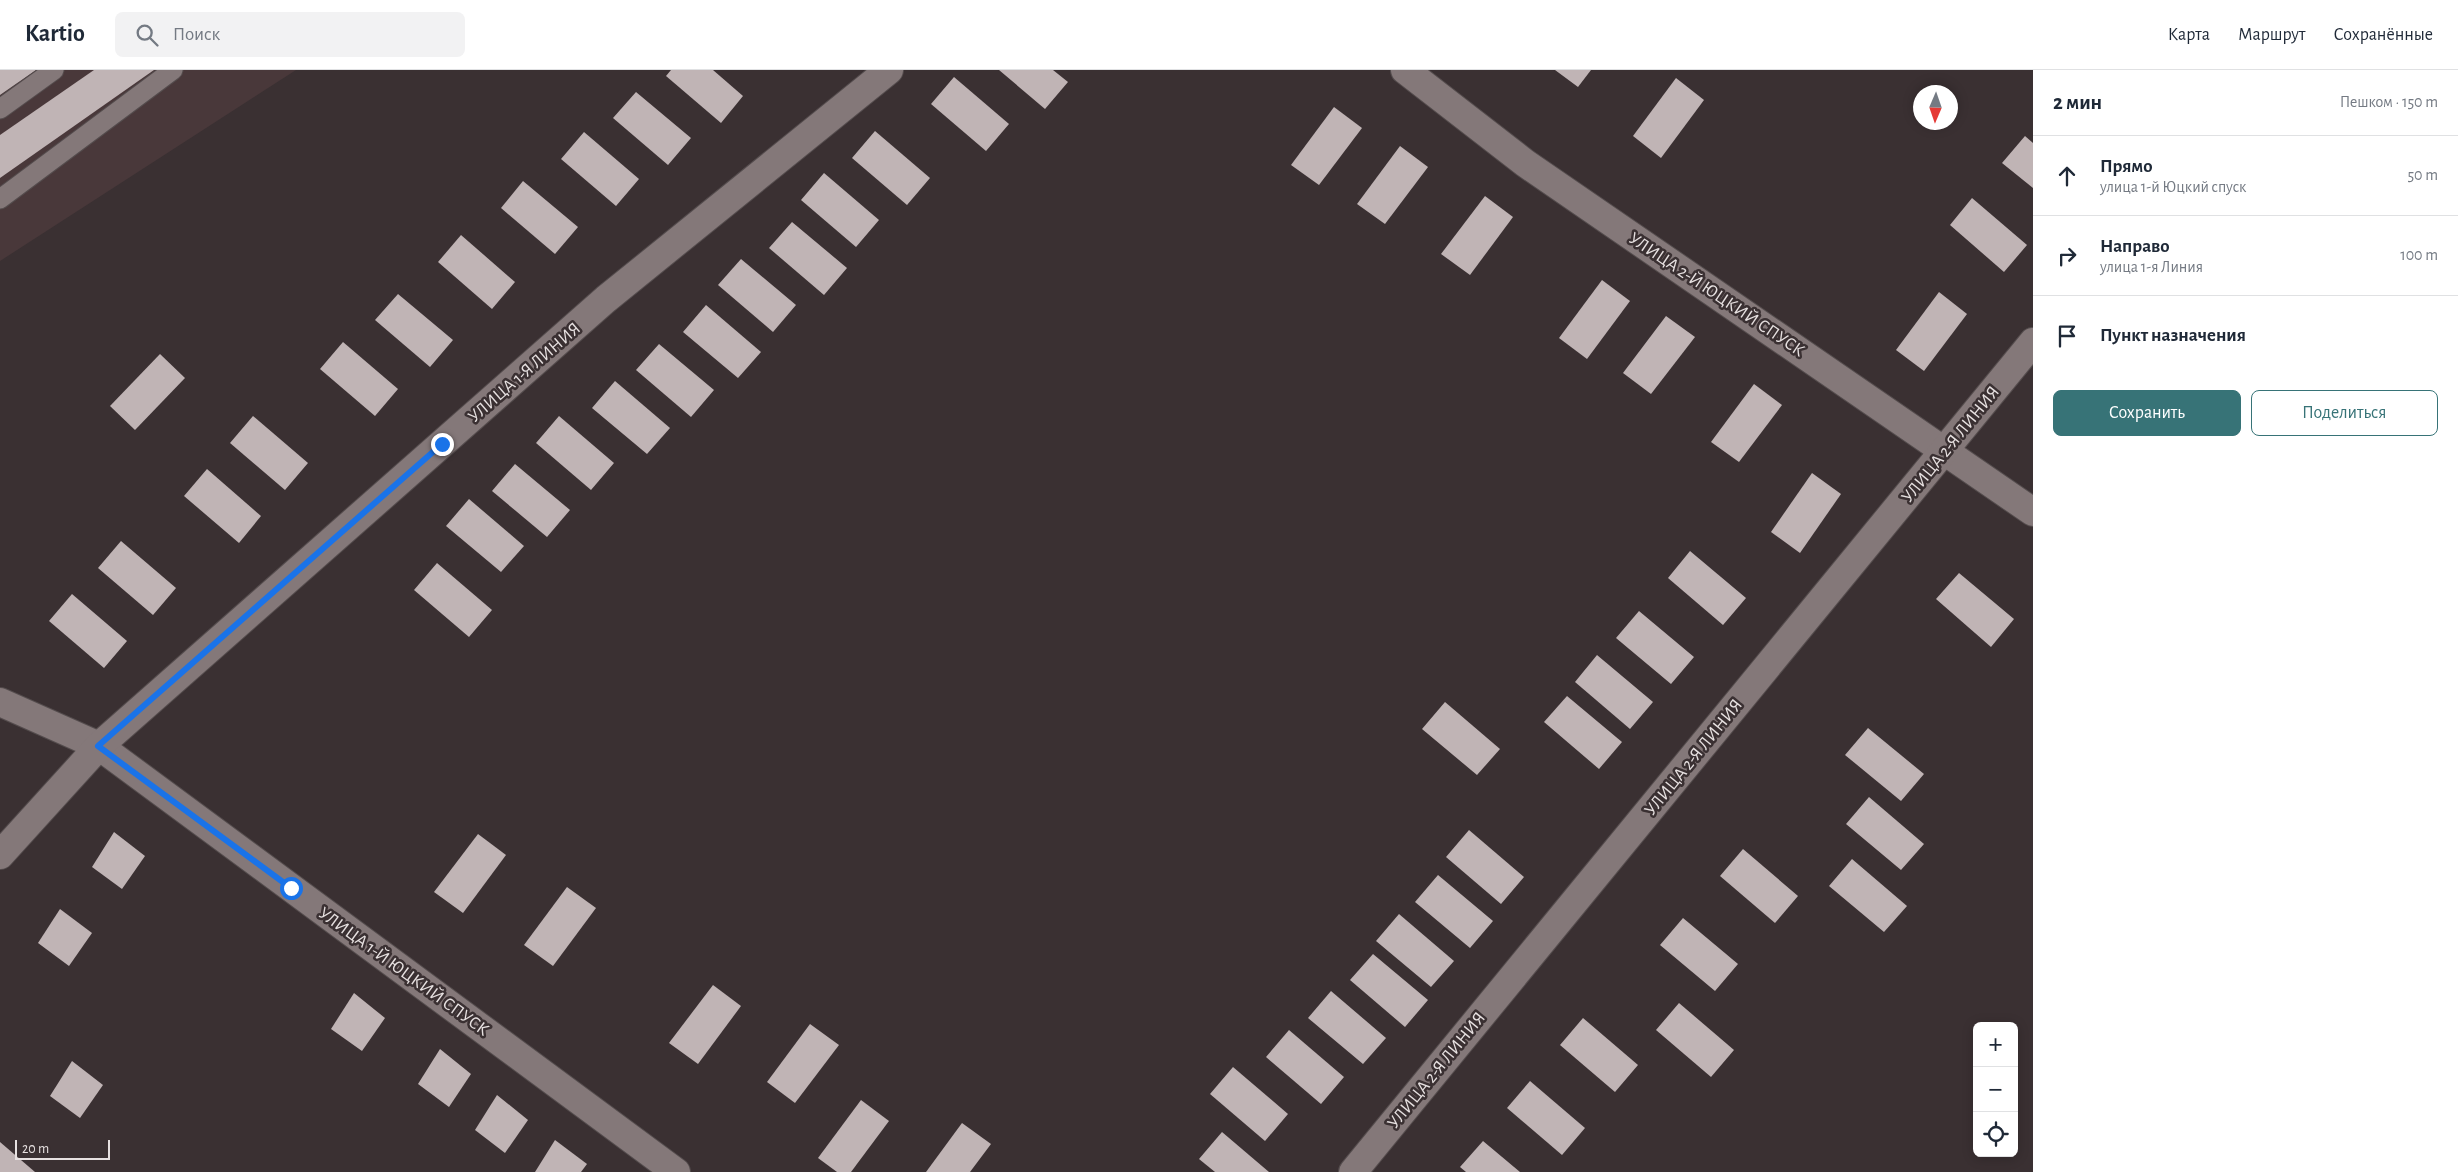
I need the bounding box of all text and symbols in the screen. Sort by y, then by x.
search box [115,12,465,57]
icon: search [133,21,161,49]
text: Kartio [25,22,85,46]
text: Поиск [173,25,220,44]
text: Карта [2168,26,2210,44]
text: Маршрут [2238,26,2306,44]
text: Сохранённые [2334,26,2433,44]
north arrow [1913,85,1958,130]
text: 2 мин [2053,92,2102,113]
text: Пешком · 150 m [2340,94,2438,110]
text: Прямо [2100,157,2153,176]
icon: ahead [2053,162,2081,190]
text: 50 m [2407,167,2438,183]
text: улица 1-й Юцкий спуск [2100,179,2246,195]
street label: УЛИЦА 2-Й ЮЦКИЙ СПУСК [1625,228,1809,361]
text: Направо [2100,237,2170,256]
icon: right [2053,242,2081,270]
text: 100 m [2400,247,2438,263]
text: улица 1-я Линия [2100,259,2203,275]
street label: УЛИЦА 1-Я ЛИНИЯ [465,319,584,426]
icon: arrive [2053,322,2081,350]
text: Пункт назначения [2100,326,2246,345]
street label: УЛИЦА 2-Я ЛИНИЯ [1898,383,2003,506]
button: Сохранить [2053,390,2241,436]
button: Поделиться [2251,390,2438,436]
route end [431,433,454,456]
street label: УЛИЦА 2-Я ЛИНИЯ [1641,696,1746,819]
route start [280,877,303,900]
street label: УЛИЦА 1-Й ЮЦКИЙ СПУСК [315,902,494,1040]
street label: УЛИЦА 2-Я ЛИНИЯ [1384,1009,1489,1132]
map controls [1973,1022,2018,1157]
button: + [1973,1022,2018,1067]
button: − [1973,1067,2018,1112]
button: locate [1973,1112,2018,1157]
scale bar [15,1137,110,1160]
text: 20 m [22,1142,49,1156]

